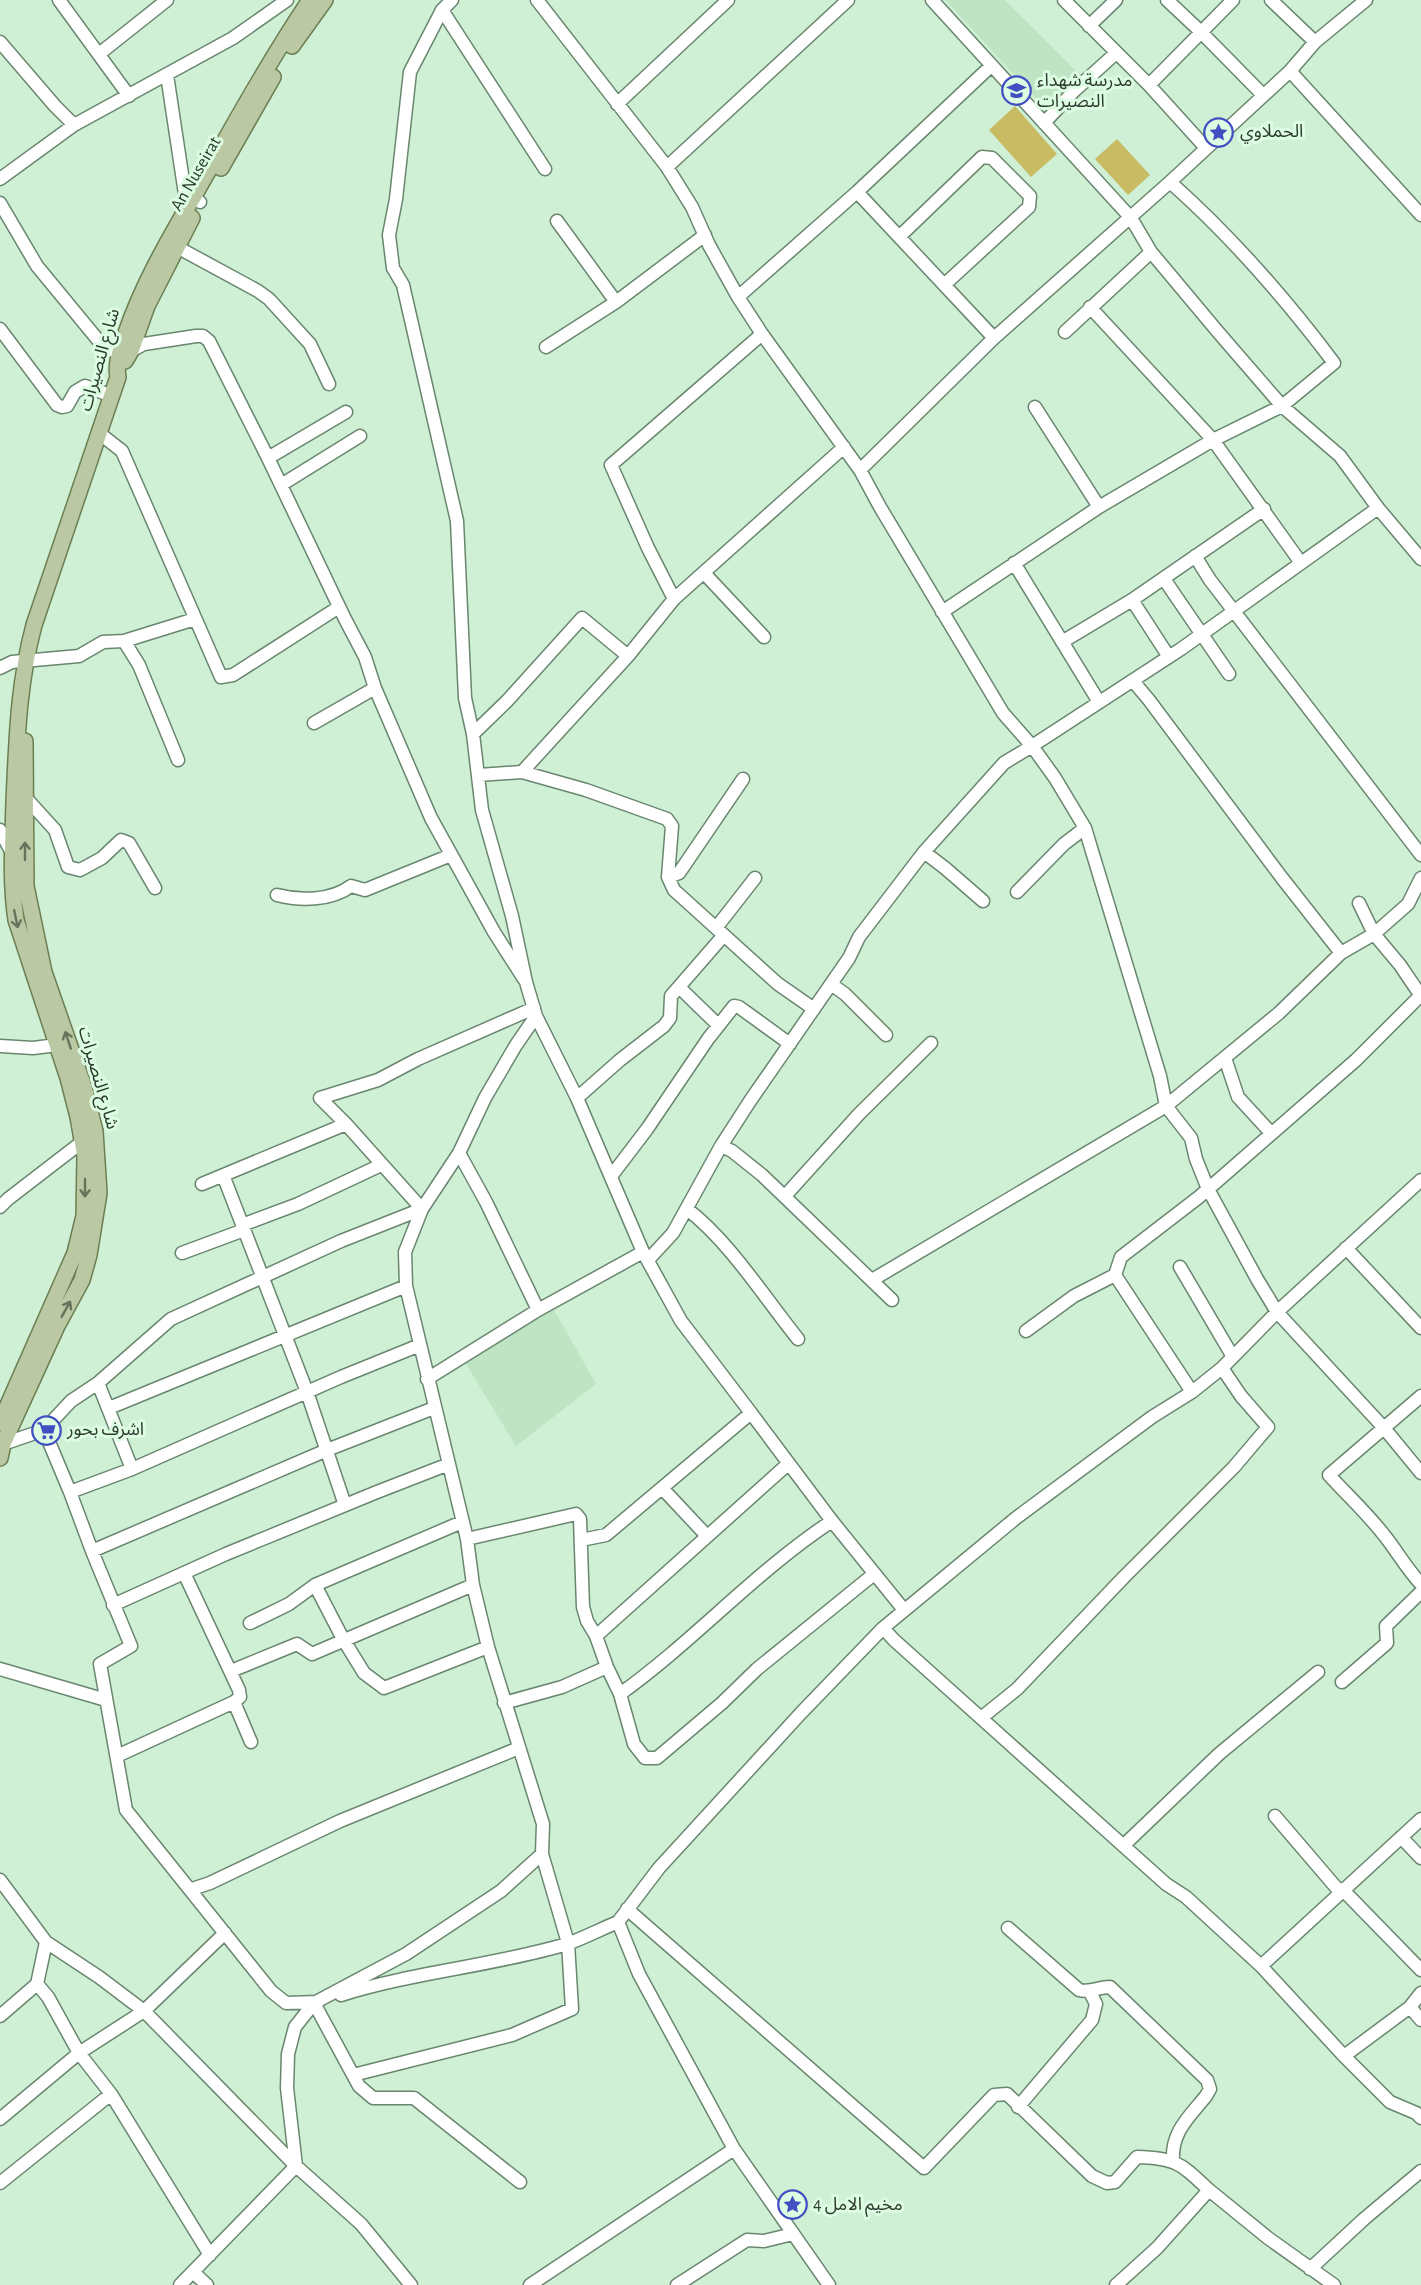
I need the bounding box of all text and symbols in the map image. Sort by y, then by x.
place label: مدرسة شهداء النصيرات [1037,72,1132,112]
school or university icon: مدرسة شهداء النصيرات [1000,75,1032,107]
place icon: الحملاوي [1203,116,1235,148]
place label: الحملاوي [1240,123,1303,144]
street label: An Nuseirat [168,133,225,214]
street label: شارع النصيرات [77,307,127,414]
one-way arrow [19,841,31,861]
one-way arrow [11,909,22,928]
street label: شارع النصيرات [71,1025,121,1132]
one-way arrow [62,1031,73,1050]
one-way arrow [79,1177,90,1197]
one-way arrow [60,1301,72,1318]
supermarket icon: اشرف بحور [30,1414,62,1446]
place label: اشرف بحور [66,1421,144,1440]
place icon: مخيم الامل 4 [776,2189,808,2221]
place label: مخيم الامل 4 [813,2196,903,2217]

